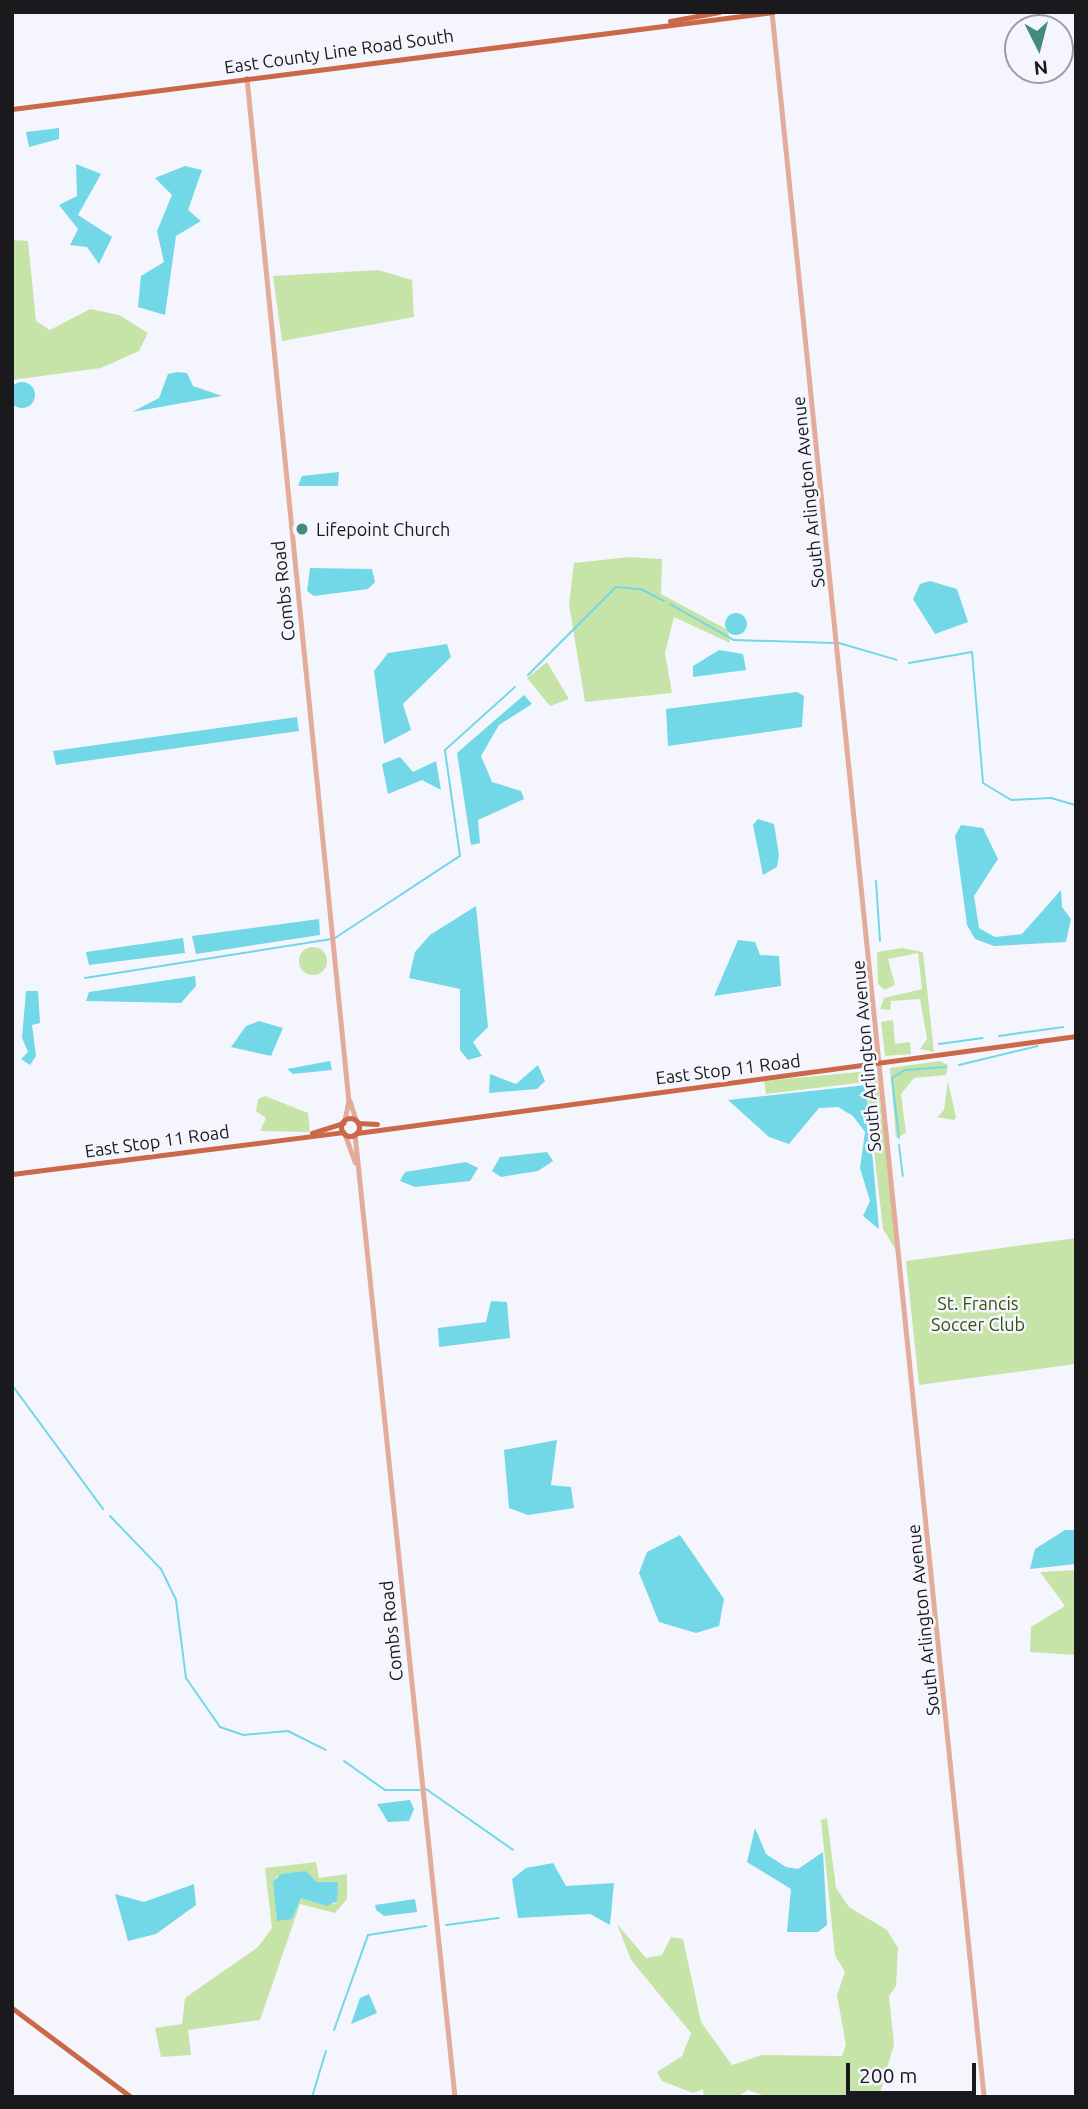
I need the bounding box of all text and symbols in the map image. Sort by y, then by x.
north arrow [1004,14,1074,84]
street label: East County Line Road South [223,24,455,78]
text: N [1033,56,1049,80]
street label: South Arlington Avenue [787,395,829,589]
place label: Lifepoint Church [316,518,450,540]
marker: Lifepoint Church [294,521,310,537]
street label: Combs Road [267,540,299,642]
street label: South Arlington Avenue [847,959,885,1153]
street label: East Stop 11 Road [654,1049,802,1089]
street label: East Stop 11 Road [83,1120,231,1162]
park label: St. Francis Soccer Club [931,1293,1025,1336]
street label: South Arlington Avenue [902,1523,944,1717]
street label: Combs Road [375,1580,407,1682]
scale bar [850,2050,979,2094]
text: 200 m [859,2063,917,2087]

